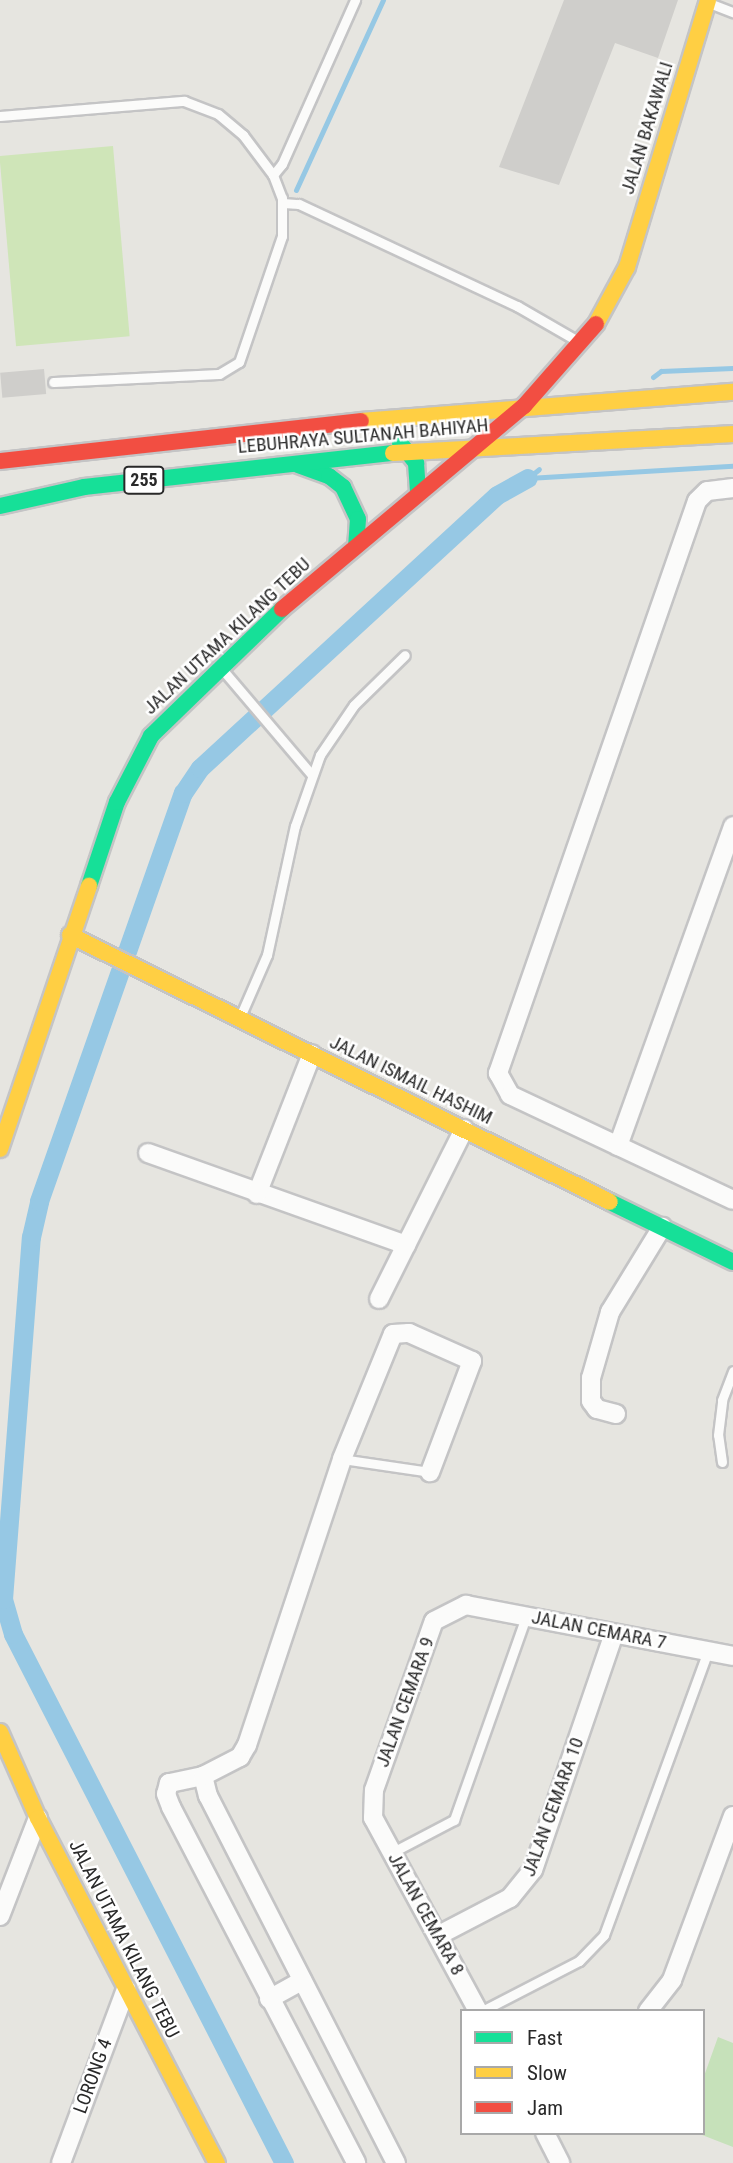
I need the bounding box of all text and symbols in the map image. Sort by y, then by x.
street label: JALAN BAKAWALI [616,59,678,197]
street label: LEBUHRAYA SULTANAH BAHIYAH [237,414,489,458]
road number: 255 [123,466,165,494]
street label: JALAN UTAMA KILANG TEBU [139,553,315,719]
street label: JALAN ISMAIL HASHIM [326,1031,496,1129]
street label: JALAN CEMARA 7 [530,1606,668,1654]
street label: JALAN CEMARA 9 [371,1634,439,1770]
street label: JALAN CEMARA 10 [517,1734,589,1880]
street label: JALAN UTAMA KILANG TEBU [64,1836,184,2042]
street label: JALAN CEMARA 8 [383,1849,469,1979]
legend [460,2009,705,2135]
text: Fast [527,2026,563,2050]
street label: LORONG 4 [69,2035,117,2117]
text: Slow [527,2061,567,2085]
text: Jam [527,2096,563,2120]

